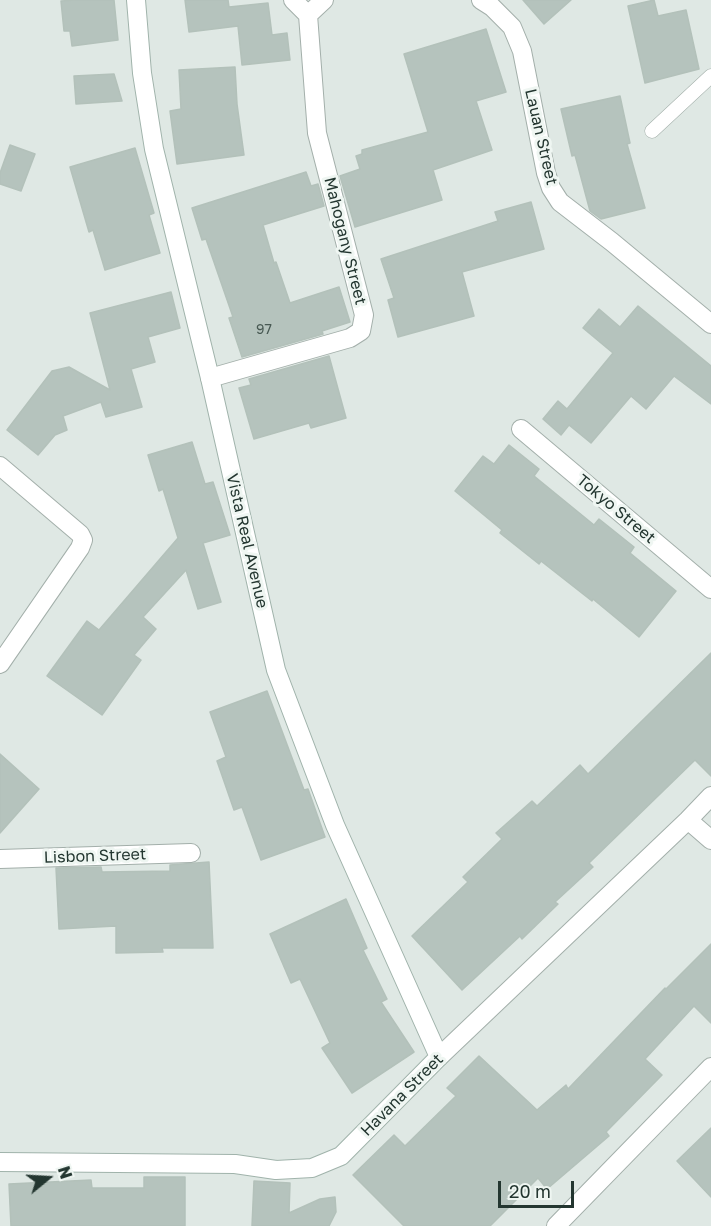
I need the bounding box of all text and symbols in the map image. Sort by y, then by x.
street label: Lauan Street [521,87,561,187]
street label: Mahogany Street [320,175,370,307]
house number: 97 [256,322,272,338]
street label: Tokyo Street [573,471,659,547]
street label: Vista Real Avenue [222,472,272,610]
street label: Lisbon Street [43,845,147,867]
street label: Havana Street [357,1050,447,1140]
north arrow [18,1148,78,1208]
text: N [54,1164,77,1181]
scale bar [501,1169,578,1207]
text: 20 m [509,1180,551,1202]

